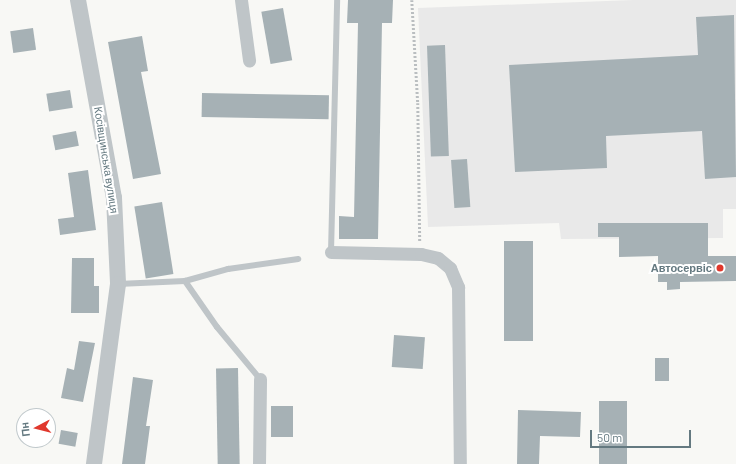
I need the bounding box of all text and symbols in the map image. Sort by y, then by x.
street label: Косівщинська вулиця [91,106,121,214]
place label: Автосервіс [651,261,712,275]
marker: Автосервіс [715,263,725,273]
north arrow [16,408,56,448]
text: Пн [17,421,32,437]
scale bar [592,422,693,448]
text: 50 m [597,430,622,444]

